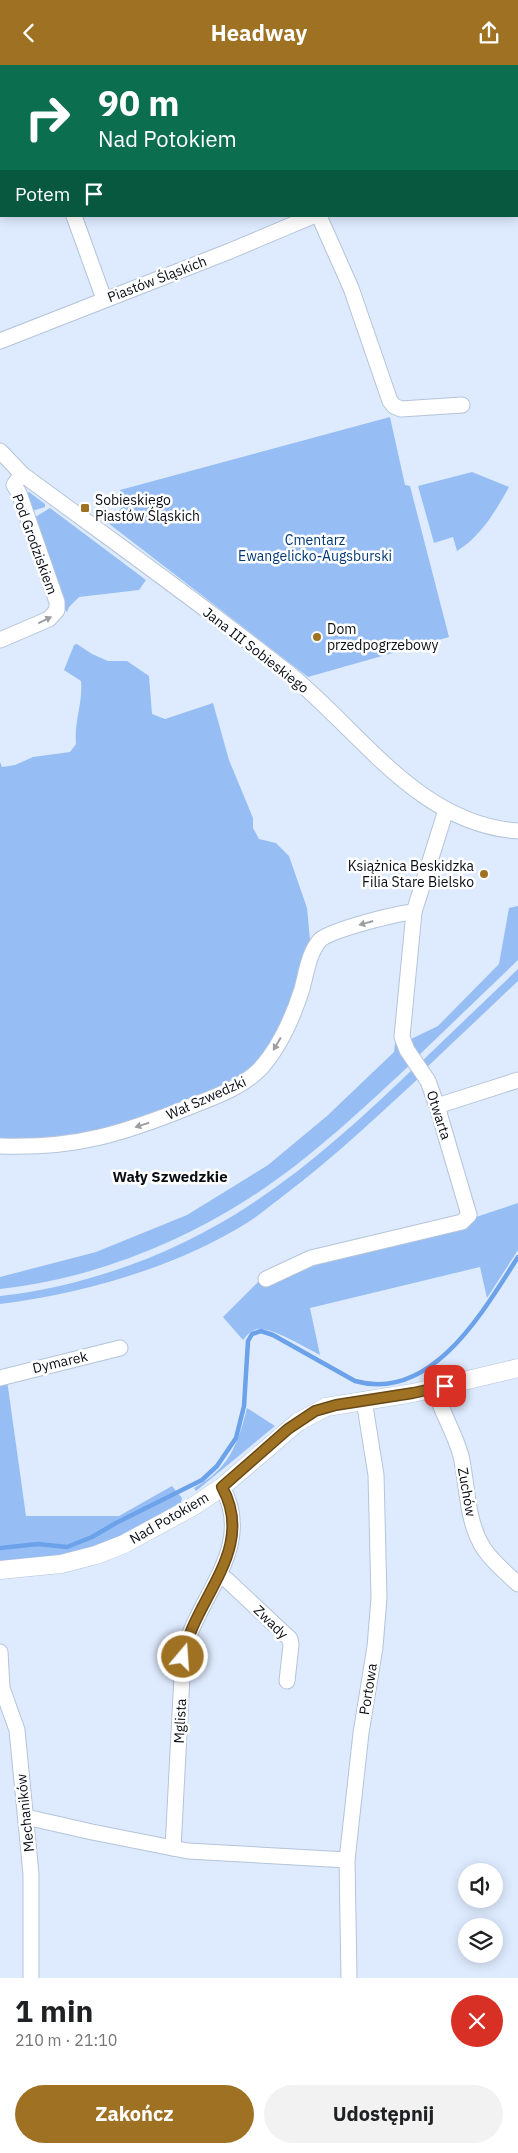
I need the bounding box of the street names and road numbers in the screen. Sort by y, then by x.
street label: Piastów Śląskich [104,251,209,306]
street label: Pod Grodziskiem [8,491,62,597]
street label: Jana III Sobieskiego [200,603,313,697]
street label: Wał Szwedzki [163,1072,249,1124]
street label: Otwarta [423,1088,456,1142]
street label: Dymarek [31,1347,90,1377]
street label: Zuchów [454,1466,480,1518]
street label: Nad Potokiem [126,1488,212,1548]
street label: Zwady [250,1601,292,1643]
street label: Portowa [355,1661,381,1716]
street label: Mglista [170,1697,190,1744]
street label: Mechaników [12,1773,38,1853]

